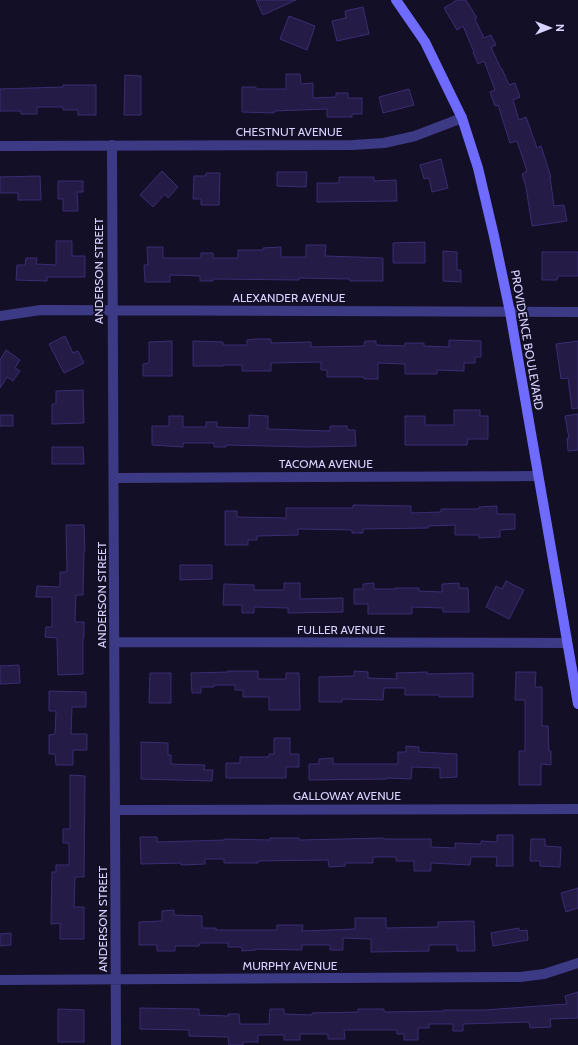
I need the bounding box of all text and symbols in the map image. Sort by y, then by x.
north arrow [530,8,570,48]
text: N [553,24,567,32]
street label: CHESTNUT AVENUE [236,124,343,139]
street label: ANDERSON STREET [91,217,106,324]
street label: PROVIDENCE BOULEVARD [508,269,547,411]
street label: ALEXANDER AVENUE [233,290,346,305]
street label: TACOMA AVENUE [279,456,373,471]
street label: ANDERSON STREET [94,541,109,648]
street label: FULLER AVENUE [297,622,385,637]
street label: GALLOWAY AVENUE [293,788,401,803]
street label: ANDERSON STREET [95,865,110,972]
street label: MURPHY AVENUE [243,958,338,973]

